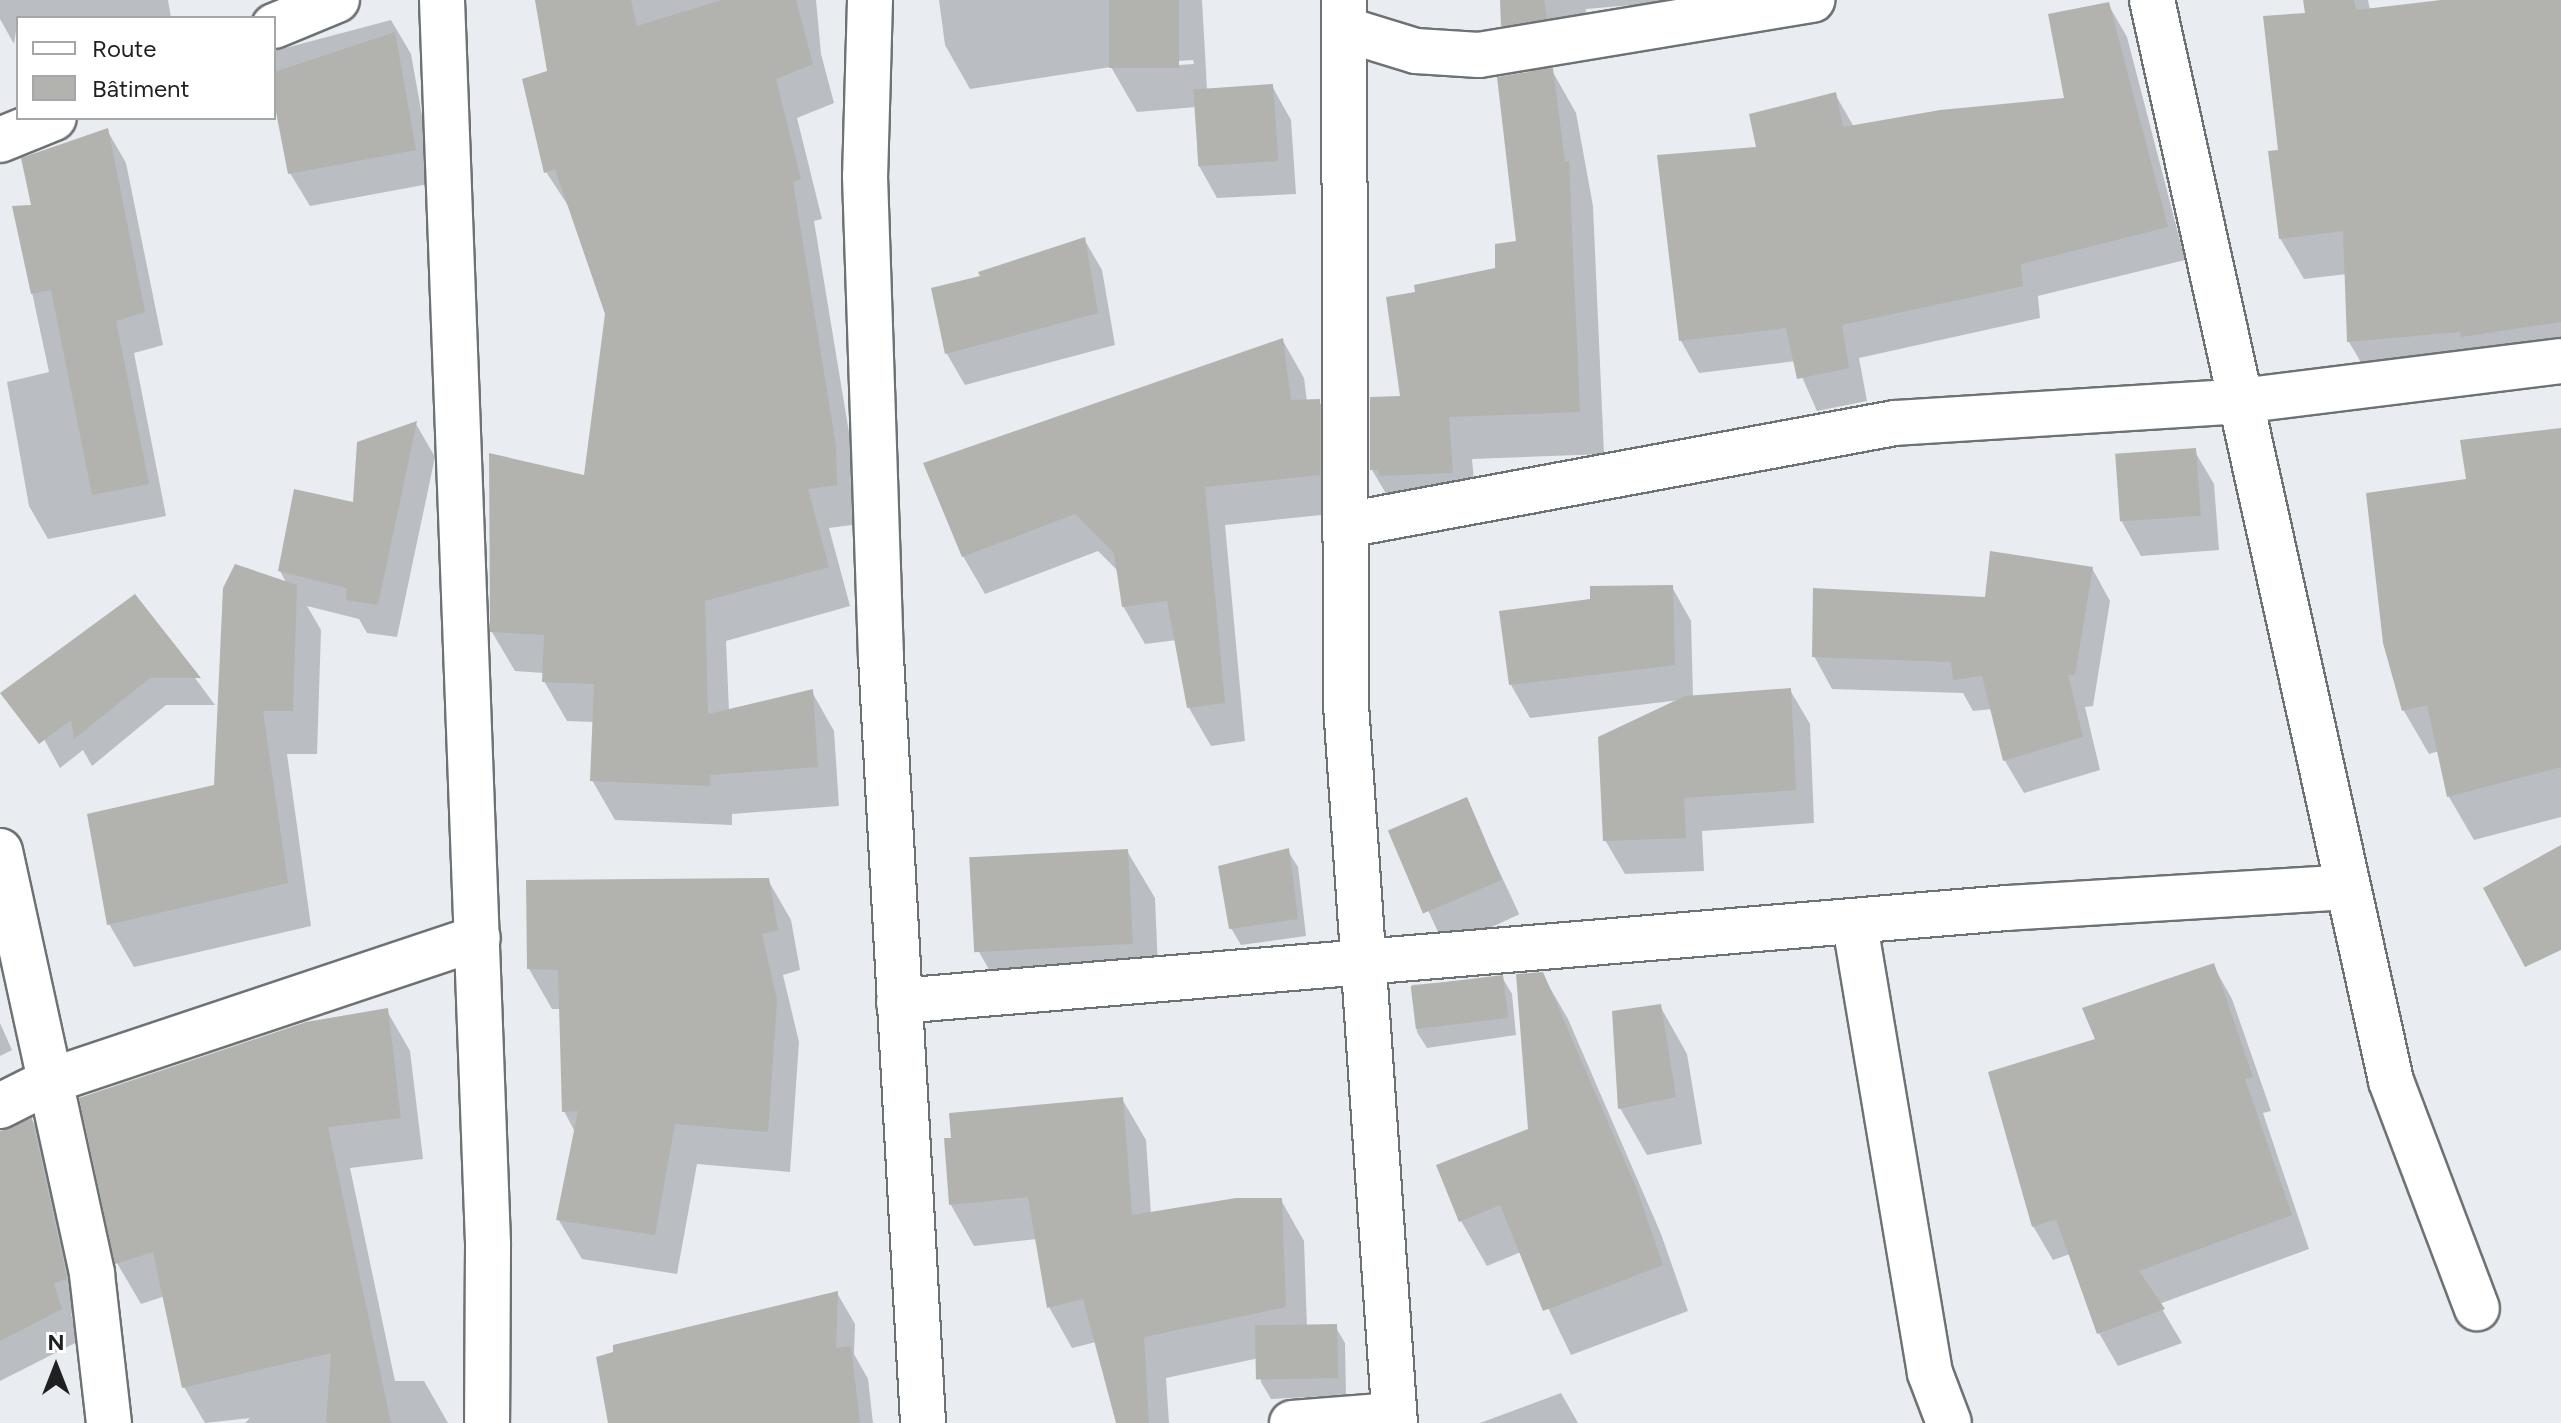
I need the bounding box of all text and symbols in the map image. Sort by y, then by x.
legend [16,16,276,120]
text: Route [92,34,156,63]
text: Bâtiment [92,74,190,103]
north arrow [16,1327,96,1407]
text: N [47,1329,65,1356]

